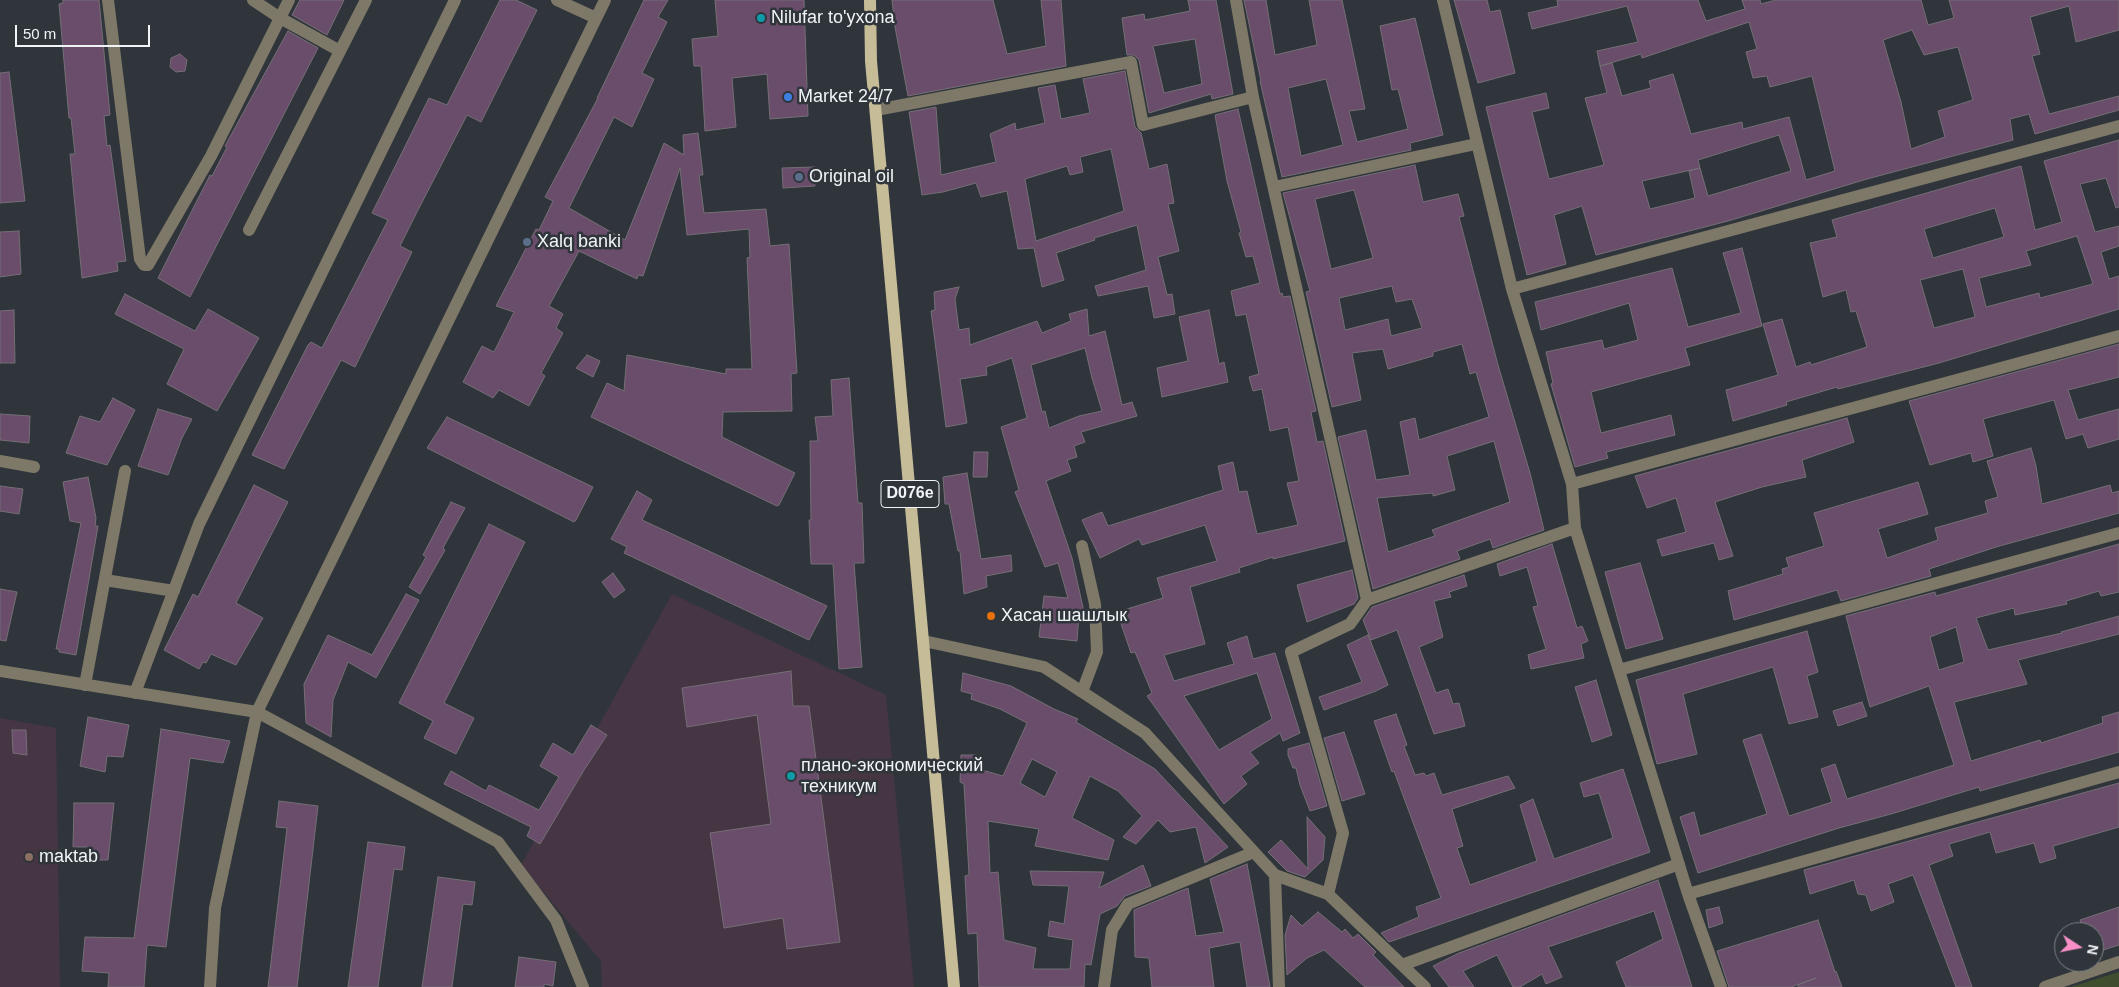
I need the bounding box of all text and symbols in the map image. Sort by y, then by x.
place label: Nilufar to'yxona [771,7,894,29]
marker: Nilufar to'yxona [755,12,767,24]
scale bar [18,15,152,47]
text: 50 m [23,25,56,42]
place label: Market 24/7 [798,86,893,108]
marker: Market 24/7 [782,91,794,103]
place label: Original oil [809,166,894,188]
marker: Original oil [793,171,805,183]
place label: Xalq banki [537,231,621,253]
marker: Xalq banki [521,236,533,248]
road number: D076e [881,480,939,508]
place label: Хасан шашлык [1001,605,1127,627]
marker: Хасан шашлык [985,610,997,622]
place label: плано-экономический техникум [801,755,983,798]
marker: плано-экономический техникум [785,770,797,782]
place label: maktab [39,846,98,868]
marker: maktab [23,851,35,863]
north arrow [2054,922,2104,972]
text: N [2084,943,2102,956]

